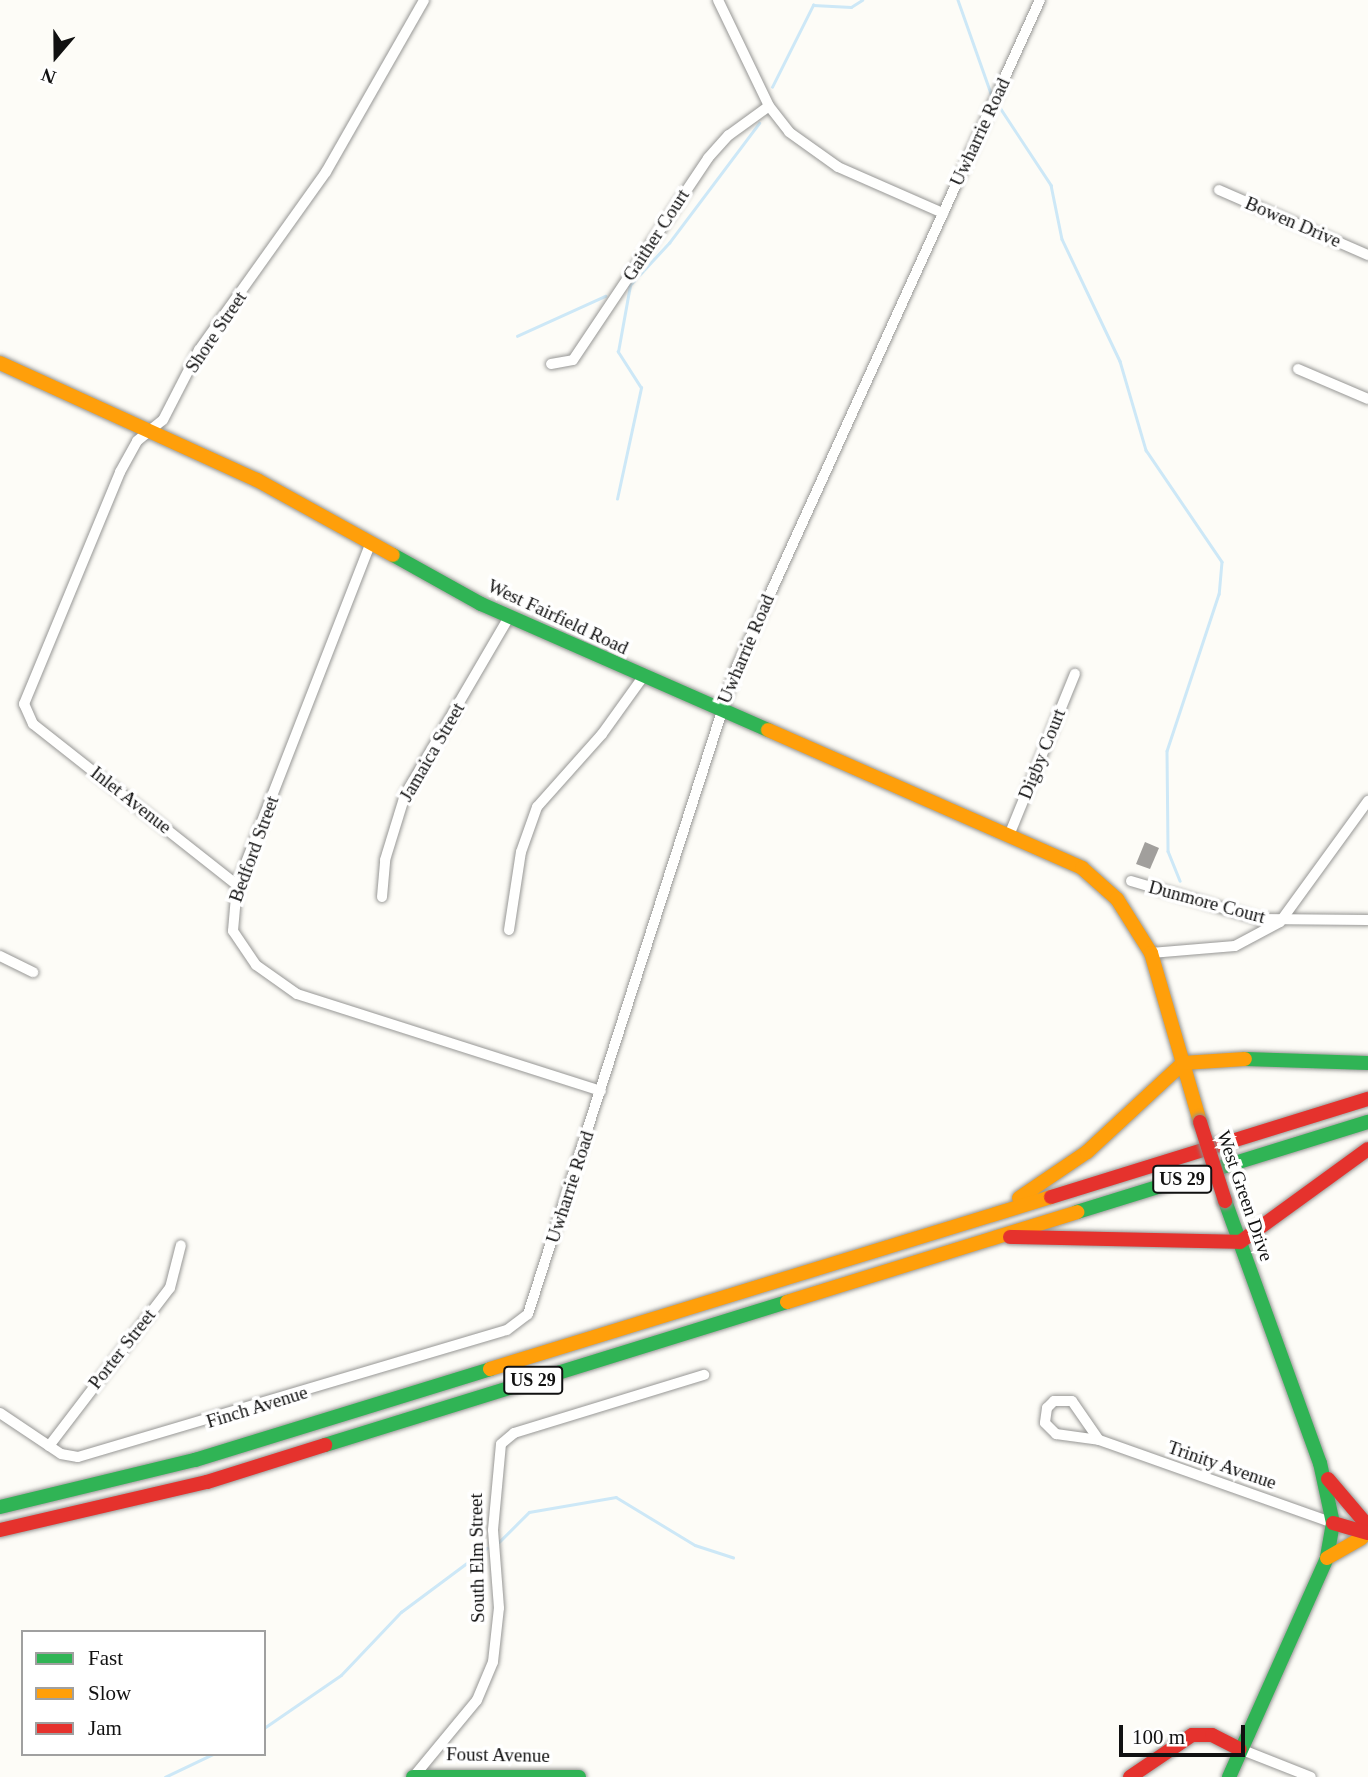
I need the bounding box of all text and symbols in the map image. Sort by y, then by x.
north arrow [21,21,91,91]
text: N [39,64,59,88]
street label: Uwharrie Road [945,74,1015,190]
street label: Gaither Court [618,185,694,285]
street label: Bowen Drive [1242,192,1344,252]
street label: Shore Street [180,287,252,377]
street label: West Fairfield Road [484,574,632,660]
street label: Uwharrie Road [713,591,779,707]
street label: Jamaica Street [395,699,469,805]
street label: Digby Court [1014,705,1070,803]
street label: Inlet Avenue [86,761,176,839]
street label: Bedford Street [224,793,284,905]
street label: Dunmore Court [1146,875,1268,929]
street label: Uwharrie Road [541,1128,599,1246]
street label: West Green Drive [1212,1128,1278,1264]
road number: US 29 [1150,1164,1214,1194]
street label: Porter Street [84,1304,160,1394]
road number: US 29 [502,1366,564,1394]
street label: Finch Avenue [203,1381,311,1433]
street label: Trinity Avenue [1164,1436,1280,1494]
street label: South Elm Street [464,1493,490,1623]
legend [21,1630,266,1756]
text: Fast [88,1646,123,1670]
text: Slow [88,1681,131,1705]
scale bar [1123,1710,1249,1754]
text: Jam [88,1716,122,1740]
text: 100 m [1132,1725,1185,1749]
street label: Foust Avenue [445,1743,551,1767]

